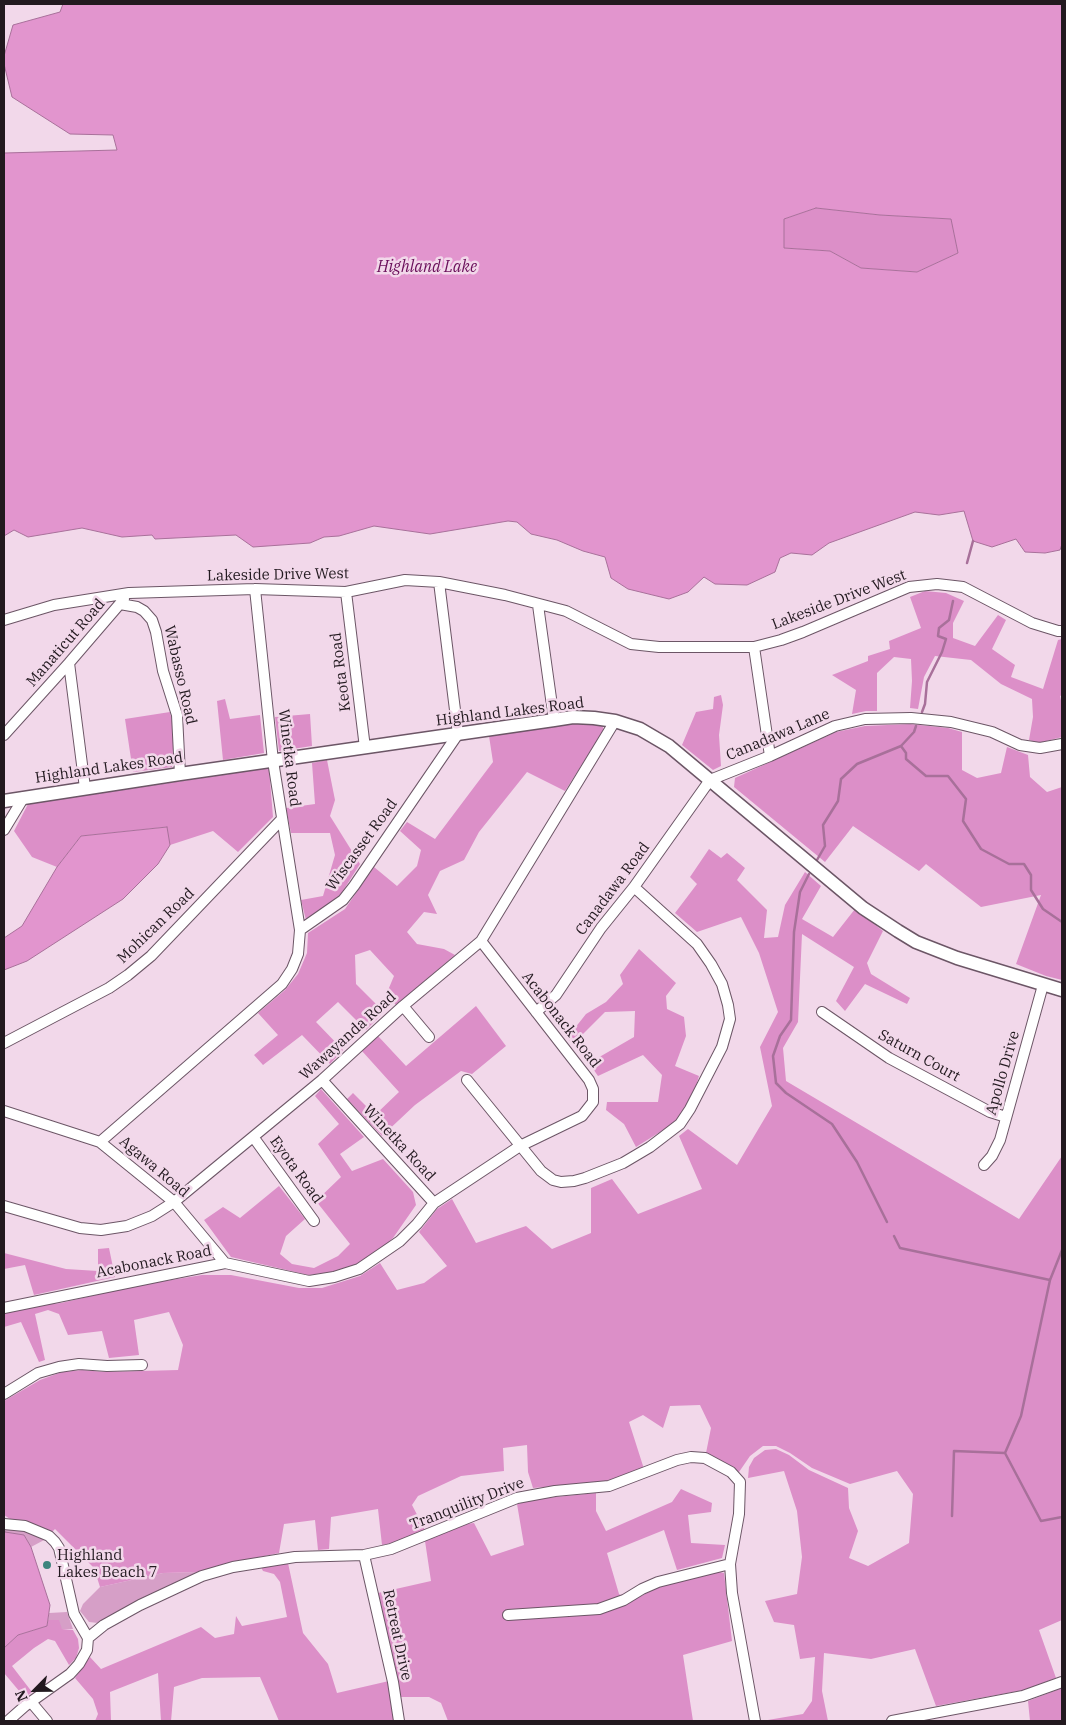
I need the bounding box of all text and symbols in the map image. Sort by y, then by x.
water label: Highland Lake [377,257,477,277]
street label: Lakeside Drive West [207,565,349,585]
street label: Lakeside Drive West [769,566,909,634]
street label: Manaticut Road [23,595,109,691]
street label: Wabasso Road [160,624,200,726]
street label: Keota Road [327,631,355,713]
street label: Highland Lakes Road [435,694,585,730]
street label: Canadawa Lane [724,705,832,765]
street label: Winetka Road [274,708,304,808]
street label: Highland Lakes Road [34,749,184,787]
street label: Wiscasset Road [323,795,401,895]
street label: Canadawa Road [572,839,654,939]
street label: Mohican Road [114,885,198,967]
street label: Acabonack Road [518,968,604,1072]
street label: Wawayanda Road [296,988,400,1084]
street label: Saturn Court [875,1026,963,1086]
street label: Apollo Drive [982,1029,1024,1117]
street label: Winetka Road [359,1101,439,1185]
street label: Agawa Road [115,1133,193,1201]
street label: Eyota Road [266,1133,326,1207]
street label: Acabonack Road [95,1242,213,1282]
street label: Tranquility Drive [407,1474,527,1534]
place label: Highland Lakes Beach 7 [57,1547,157,1582]
marker: Highland Lakes Beach 7 [41,1559,53,1571]
street label: Retreat Drive [379,1588,415,1682]
north arrow [10,1665,60,1715]
text: N [11,1687,32,1704]

